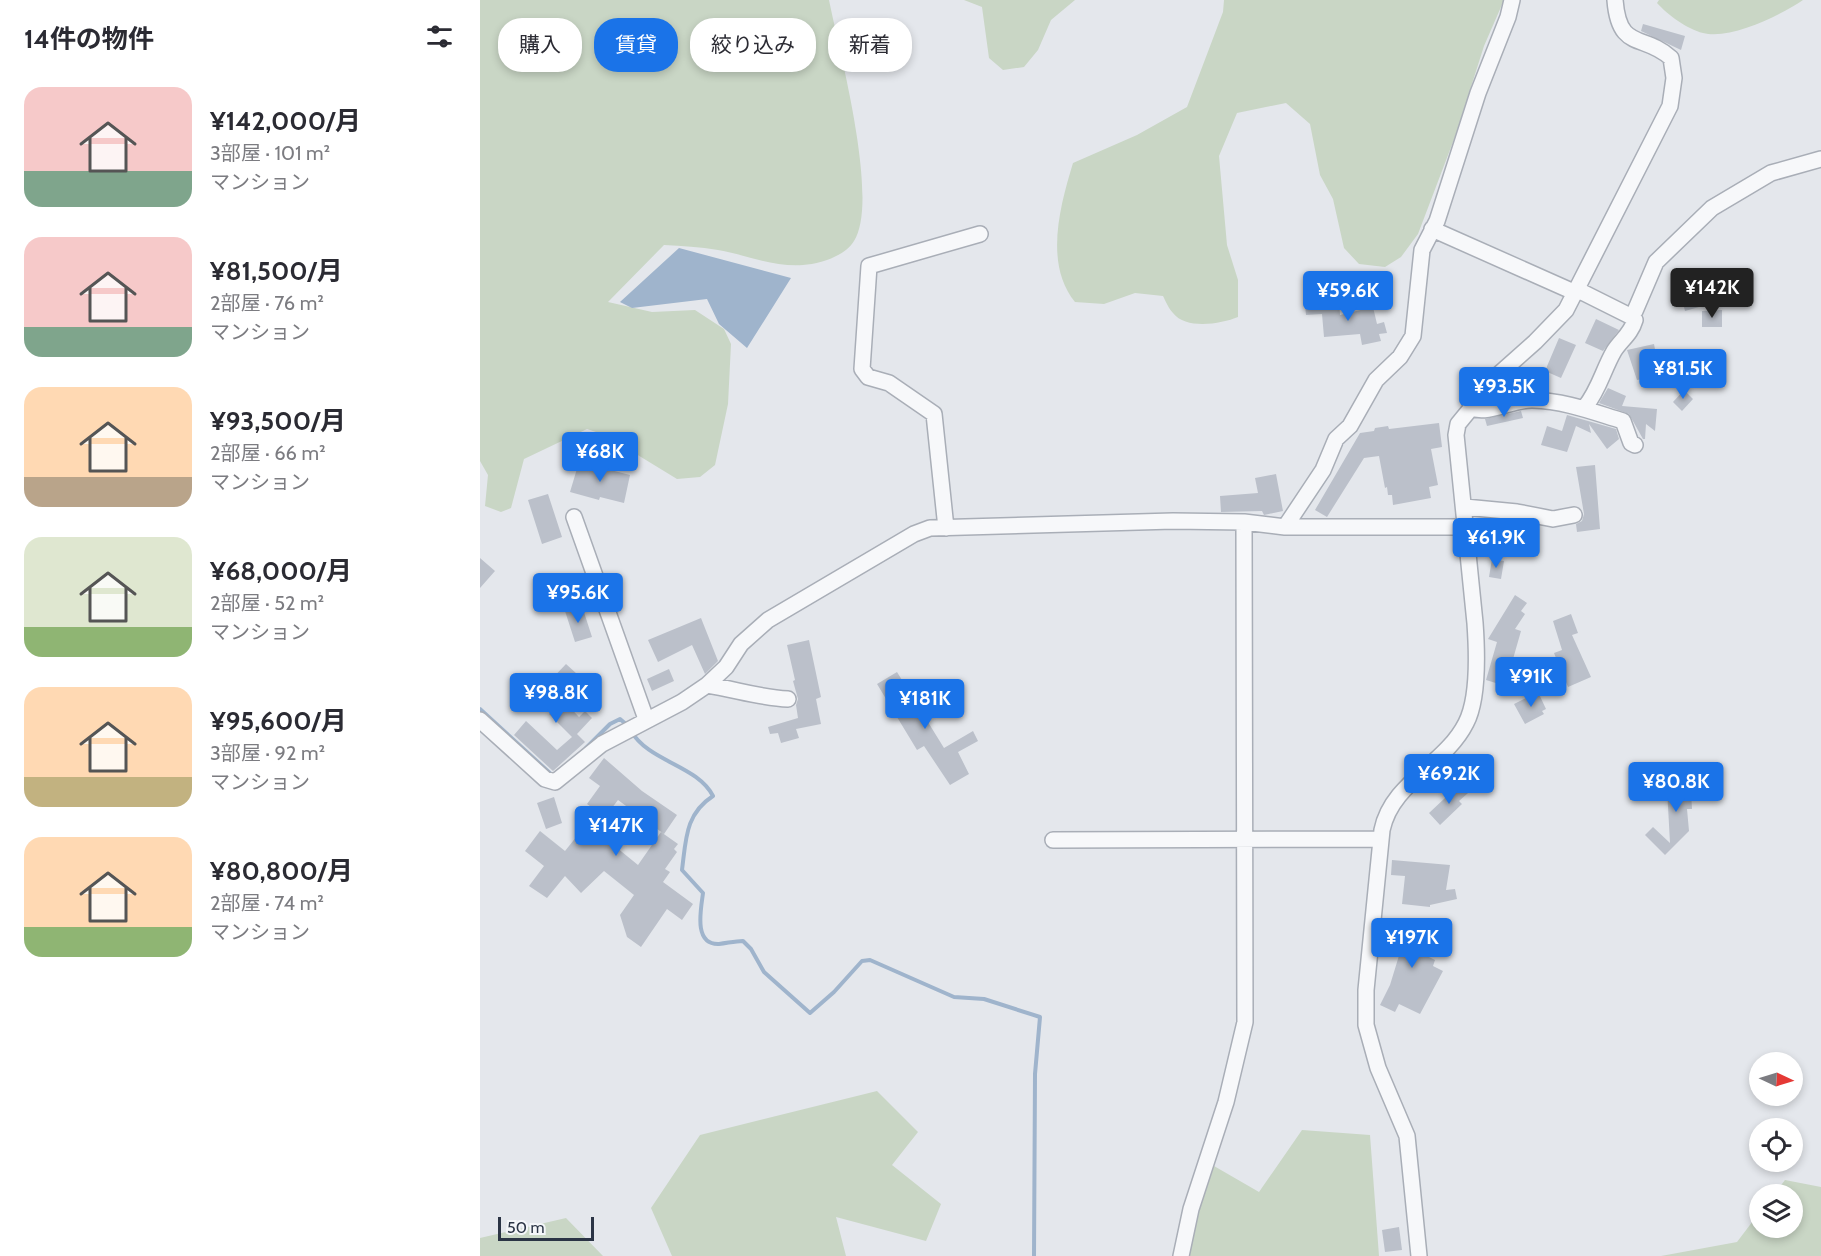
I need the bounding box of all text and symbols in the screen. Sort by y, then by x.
chip: 購入 [498,18,582,72]
chip: 賃貸 [594,18,678,72]
chip: 絞り込み [690,18,816,72]
chip: 新着 [828,18,912,72]
icon: filters [423,20,456,53]
text: 14件の物件 [24,23,154,55]
text: ¥142,000/月 [210,105,361,137]
icon: home [72,111,144,183]
text: 3部屋 · 101 m² [210,141,330,165]
text: マンション [210,170,310,194]
text: ¥81,500/月 [210,255,343,287]
icon: home [72,261,144,333]
pin: ¥142K [1670,268,1754,319]
pin: ¥59.6K [1299,271,1397,322]
text: ¥142K [1685,275,1740,299]
text: ¥59.6K [1317,278,1379,302]
text: 2部屋 · 76 m² [210,291,324,315]
text: マンション [210,320,310,344]
pin: ¥81.5K [1634,349,1732,400]
text: ¥81.5K [1653,356,1713,380]
pin: ¥93.5K [1455,367,1553,418]
text: ¥93.5K [1473,374,1535,398]
text: ¥93,500/月 [210,405,346,437]
icon: home [72,411,144,483]
pin: ¥68K [564,432,636,483]
text: ¥68K [576,439,624,463]
text: 2部屋 · 66 m² [210,441,326,465]
text: マンション [210,470,310,494]
pin: ¥61.9K [1447,518,1545,569]
text: ¥61.9K [1467,525,1525,549]
text: ¥68,000/月 [210,555,352,587]
icon: home [72,561,144,633]
pin: ¥95.6K [529,573,627,624]
text: ¥95.6K [547,580,609,604]
text: 2部屋 · 52 m² [210,591,324,615]
text: マンション [210,620,310,644]
pin: ¥91K [1495,657,1567,708]
text: ¥91K [1509,664,1553,688]
pin: ¥98.8K [507,673,605,724]
pin: ¥181K [883,679,967,730]
text: ¥98.8K [524,680,588,704]
text: ¥181K [899,686,951,710]
text: ¥95,600/月 [210,705,347,737]
icon: home [72,711,144,783]
text: 3部屋 · 92 m² [210,741,325,765]
pin: ¥69.2K [1400,754,1498,805]
text: ¥69.2K [1418,761,1480,785]
pin: ¥80.8K [1627,762,1725,813]
text: ¥80.8K [1642,769,1710,793]
text: マンション [210,770,310,794]
pin: ¥147K [574,806,658,857]
text: ¥147K [589,813,643,837]
text: ¥80,800/月 [210,855,353,887]
icon: home [72,861,144,933]
text: 2部屋 · 74 m² [210,891,324,915]
pin: ¥197K [1370,918,1454,969]
text: マンション [210,920,310,944]
text: ¥197K [1385,925,1439,949]
north arrow [1749,1052,1803,1106]
map controls [1749,1052,1803,1238]
button: locate [1749,1118,1803,1172]
button: layers [1749,1184,1803,1238]
scale bar [498,1214,594,1242]
text: 50 m [507,1218,544,1237]

